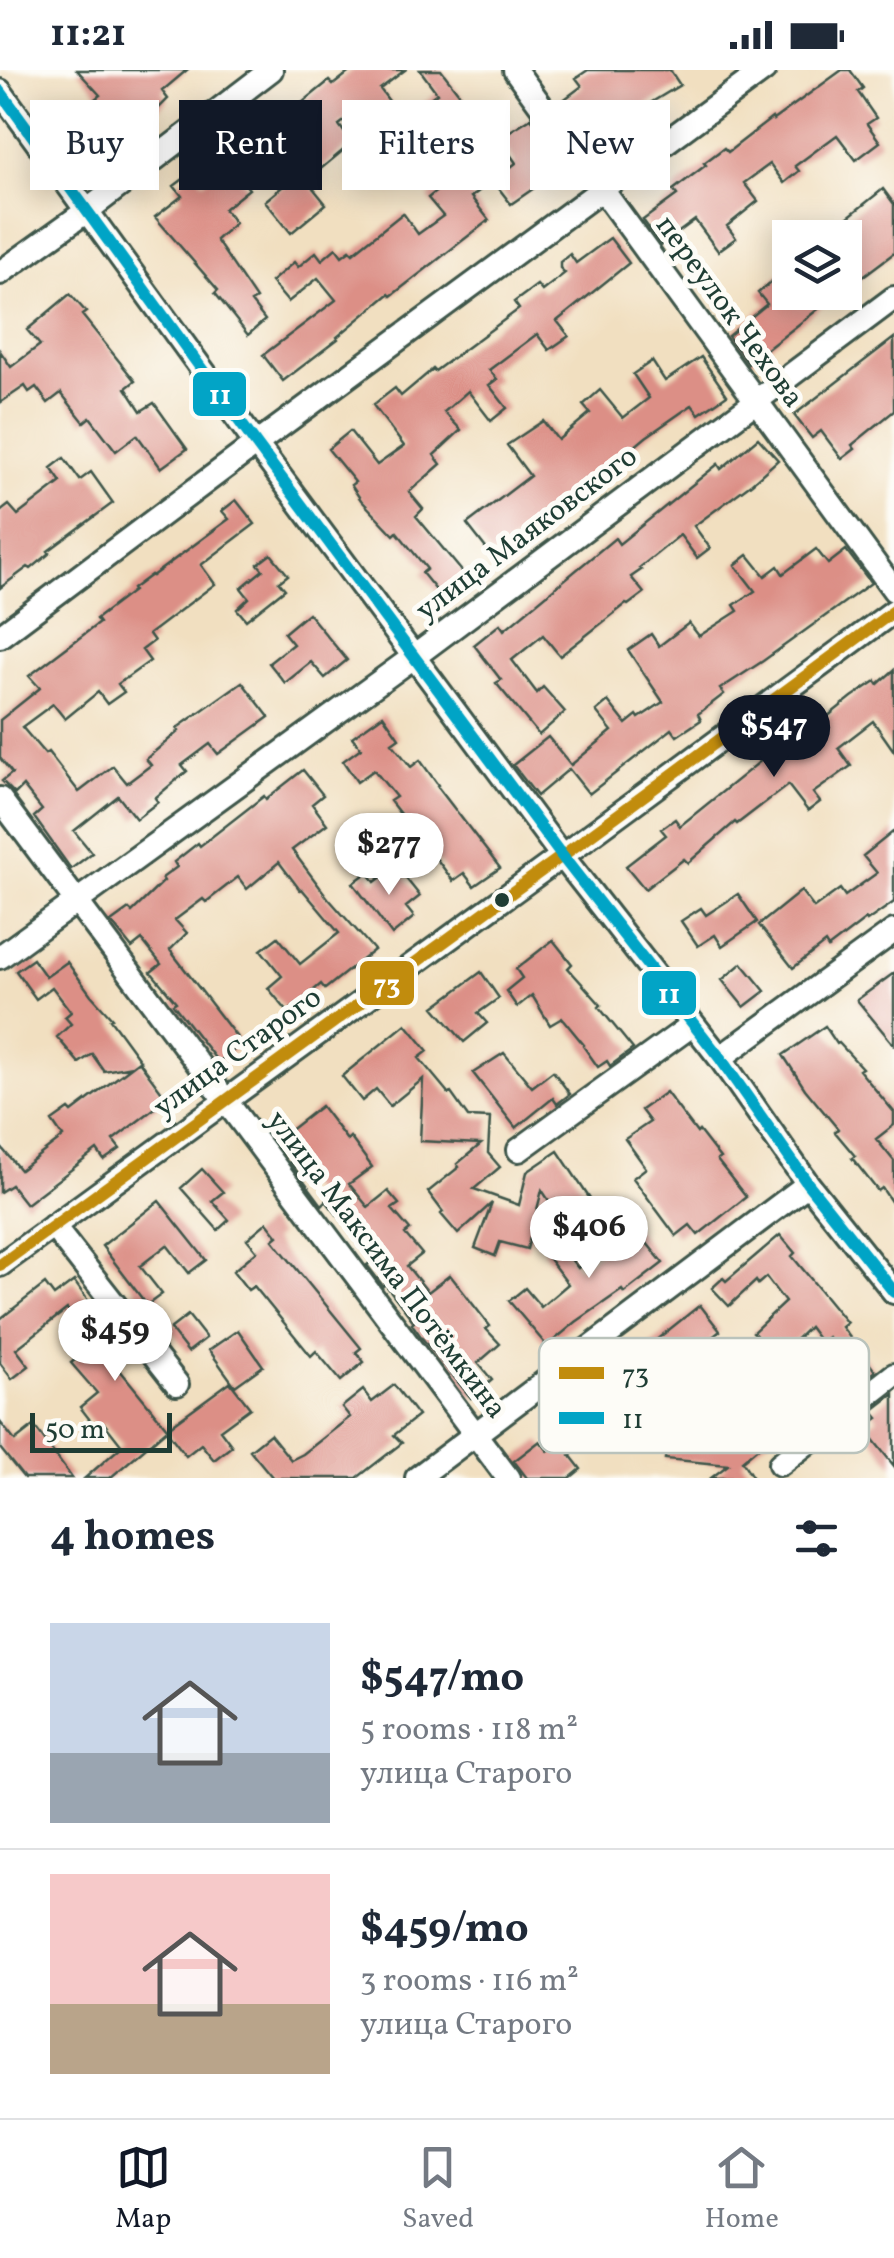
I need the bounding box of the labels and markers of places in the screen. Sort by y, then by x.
pin: $547 [715,695,833,780]
pin: $277 [330,813,448,898]
unlabelled marker [492,890,512,910]
pin: $406 [530,1196,648,1281]
pin: $459 [56,1299,174,1384]

